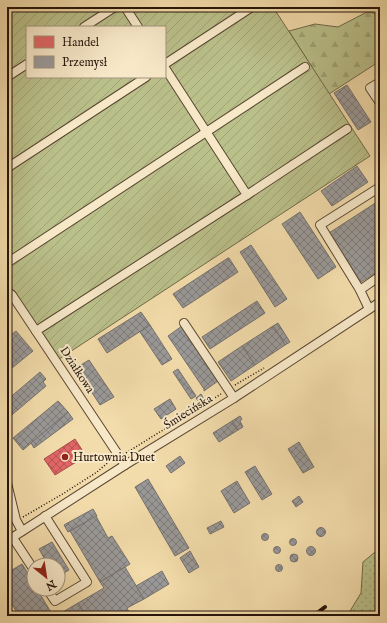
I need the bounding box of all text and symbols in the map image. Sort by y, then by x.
legend [26,26,166,78]
text: Handel [62,35,100,50]
text: Przemysł [62,55,108,70]
street label: Działkowa [56,344,98,397]
street label: Śmiecińska [160,390,216,433]
place label: Hurtownia Duet [73,450,155,465]
marker: Hurtownia Duet [60,452,70,462]
north arrow [26,557,66,597]
text: N [42,576,59,593]

